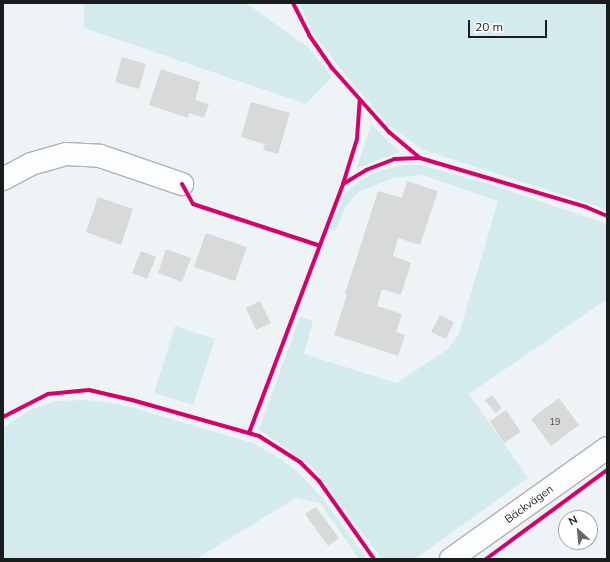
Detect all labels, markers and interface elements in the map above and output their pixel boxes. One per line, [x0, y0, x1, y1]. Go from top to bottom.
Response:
scale bar [470, 12, 549, 38]
text: 20 m [475, 19, 503, 34]
house number: 19 [550, 417, 560, 427]
street label: Bäckvägen [502, 482, 556, 526]
north arrow [558, 510, 598, 550]
text: N [566, 512, 580, 528]

